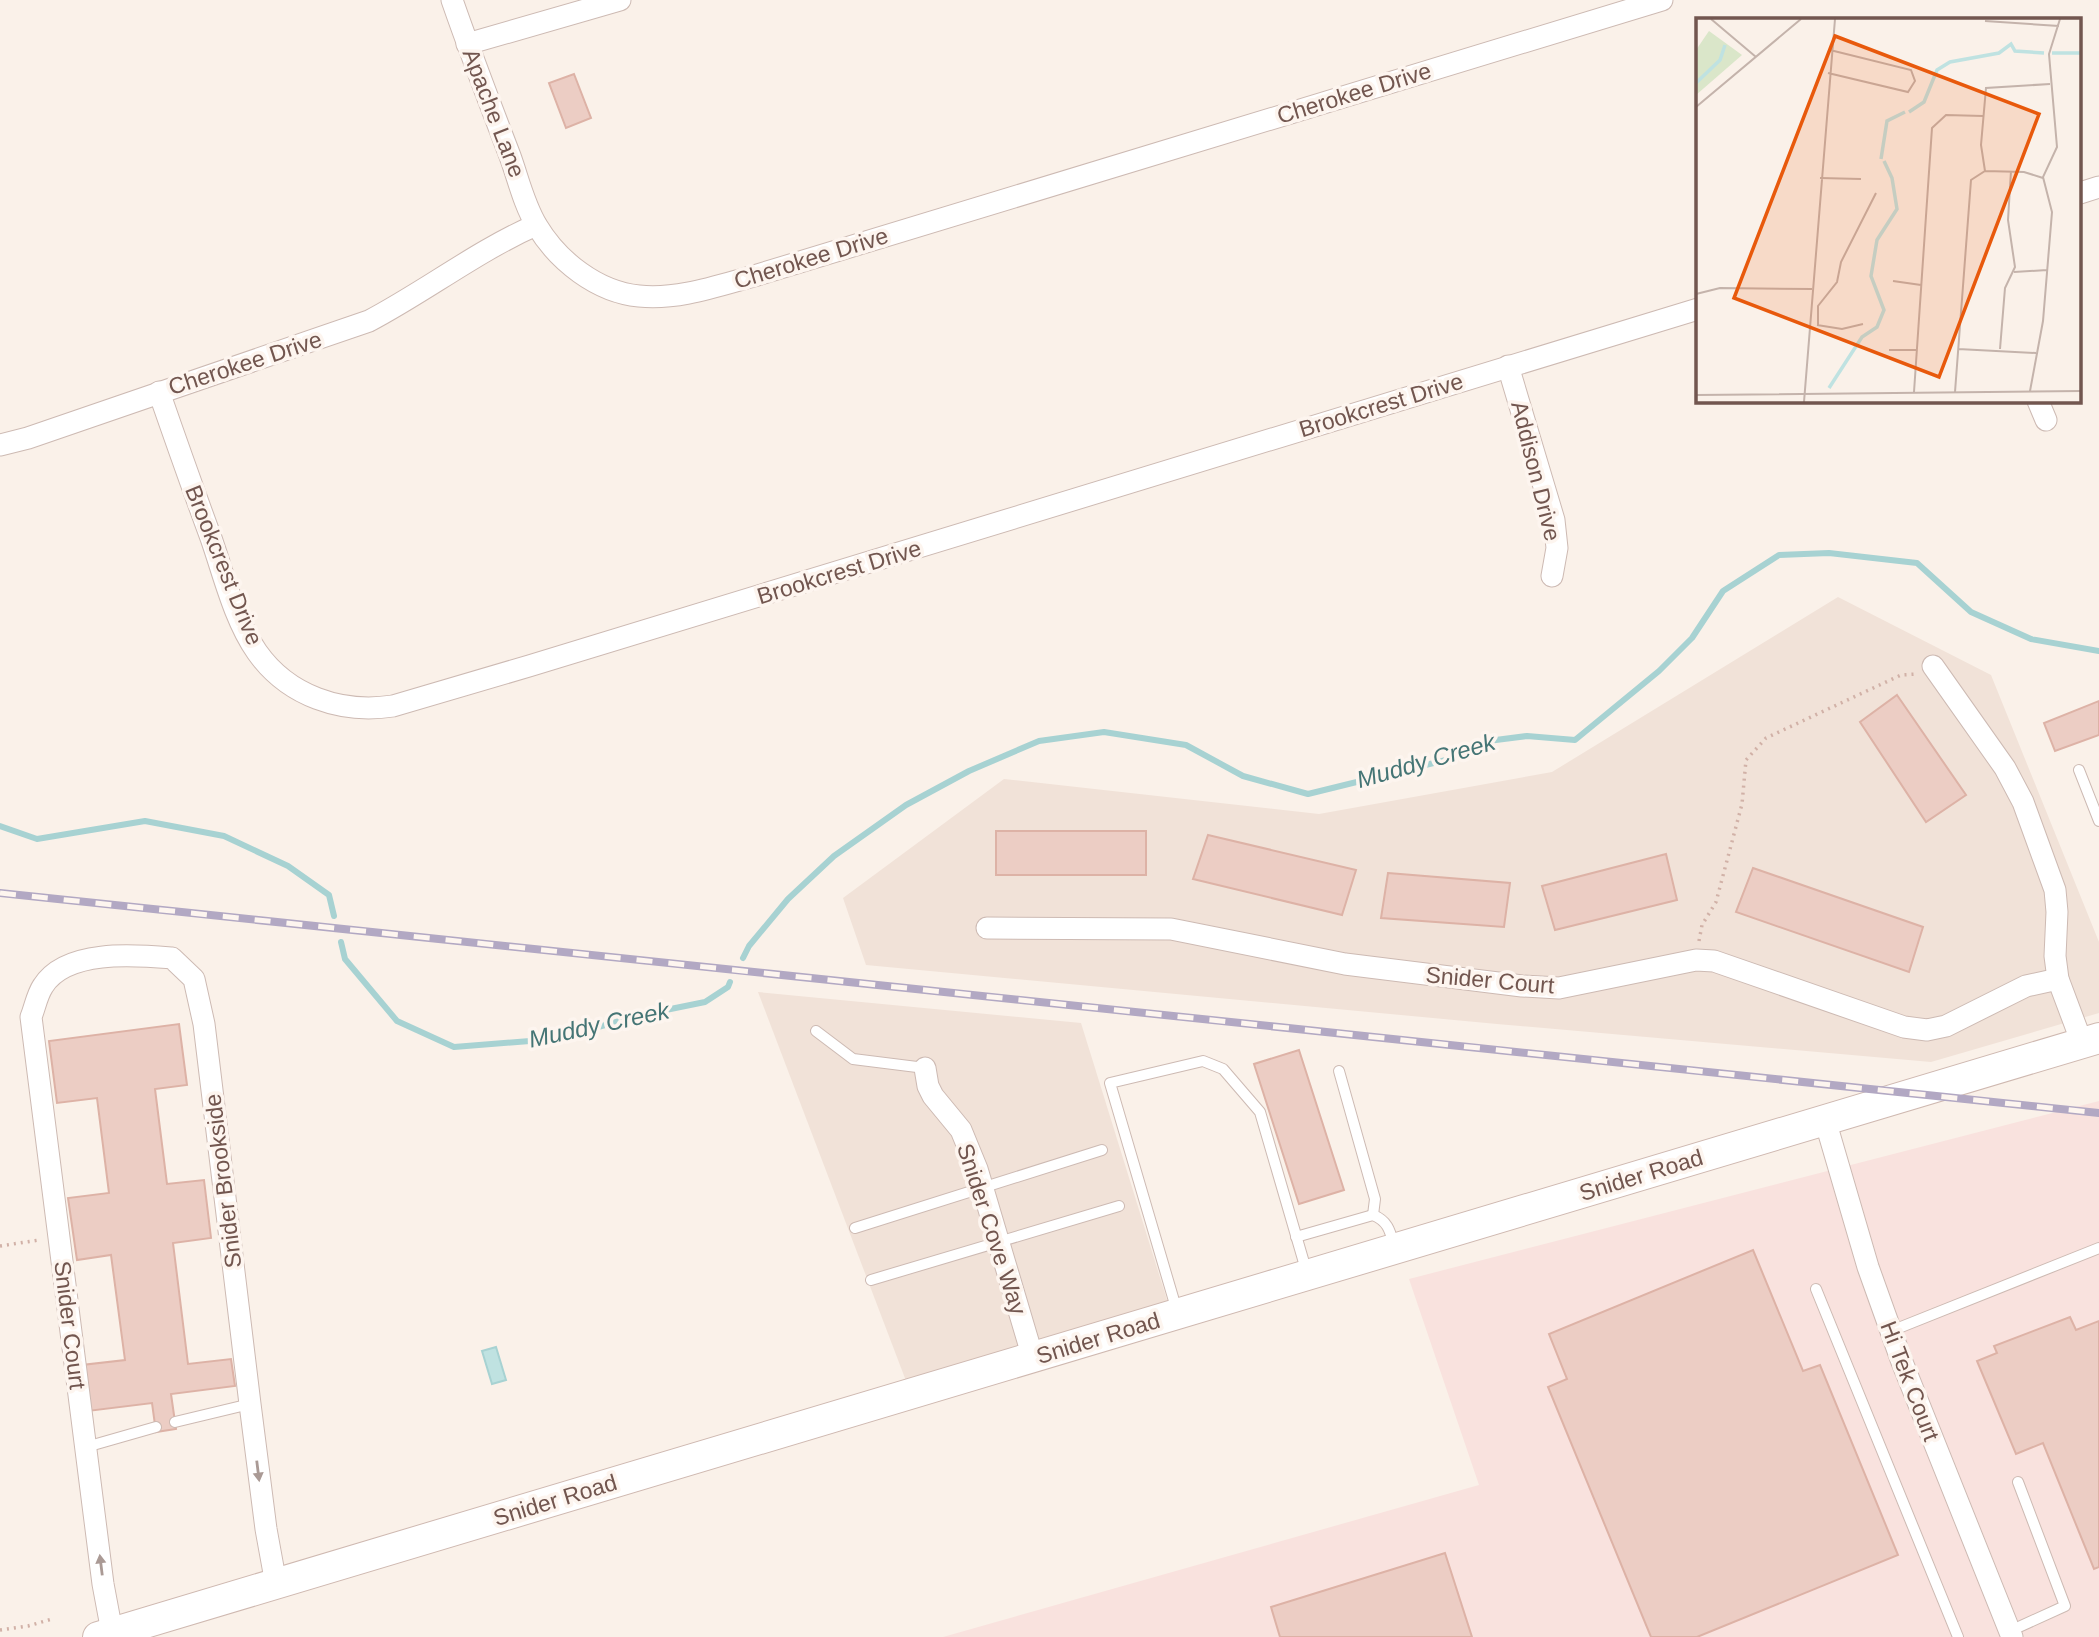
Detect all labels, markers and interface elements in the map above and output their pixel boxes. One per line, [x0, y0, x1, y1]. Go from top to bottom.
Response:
inset map [1696, 18, 2082, 402]
street label: Apache Lane [458, 45, 530, 181]
street label: Cherokee Drive [1274, 57, 1434, 129]
street label: Cherokee Drive [731, 222, 891, 294]
street label: Cherokee Drive [165, 326, 325, 400]
street label: Brookcrest Drive [1296, 368, 1466, 442]
street label: Addison Drive [1506, 398, 1566, 544]
street label: Brookcrest Drive [180, 481, 268, 649]
street label: Brookcrest Drive [754, 535, 924, 609]
water label: Muddy Creek [1354, 727, 1500, 793]
street label: Snider Court [1425, 961, 1556, 999]
water label: Muddy Creek [526, 996, 673, 1053]
street label: Snider Brookside [199, 1092, 247, 1270]
street label: Snider Cove Way [952, 1140, 1032, 1318]
street label: Snider Road [1576, 1144, 1706, 1206]
street label: Snider Court [49, 1259, 91, 1391]
street label: Snider Road [1033, 1307, 1163, 1369]
street label: Hi Tek Court [1875, 1317, 1945, 1445]
one-way arrow [253, 1461, 264, 1483]
street label: Snider Road [490, 1469, 620, 1531]
one-way arrow [95, 1554, 106, 1576]

